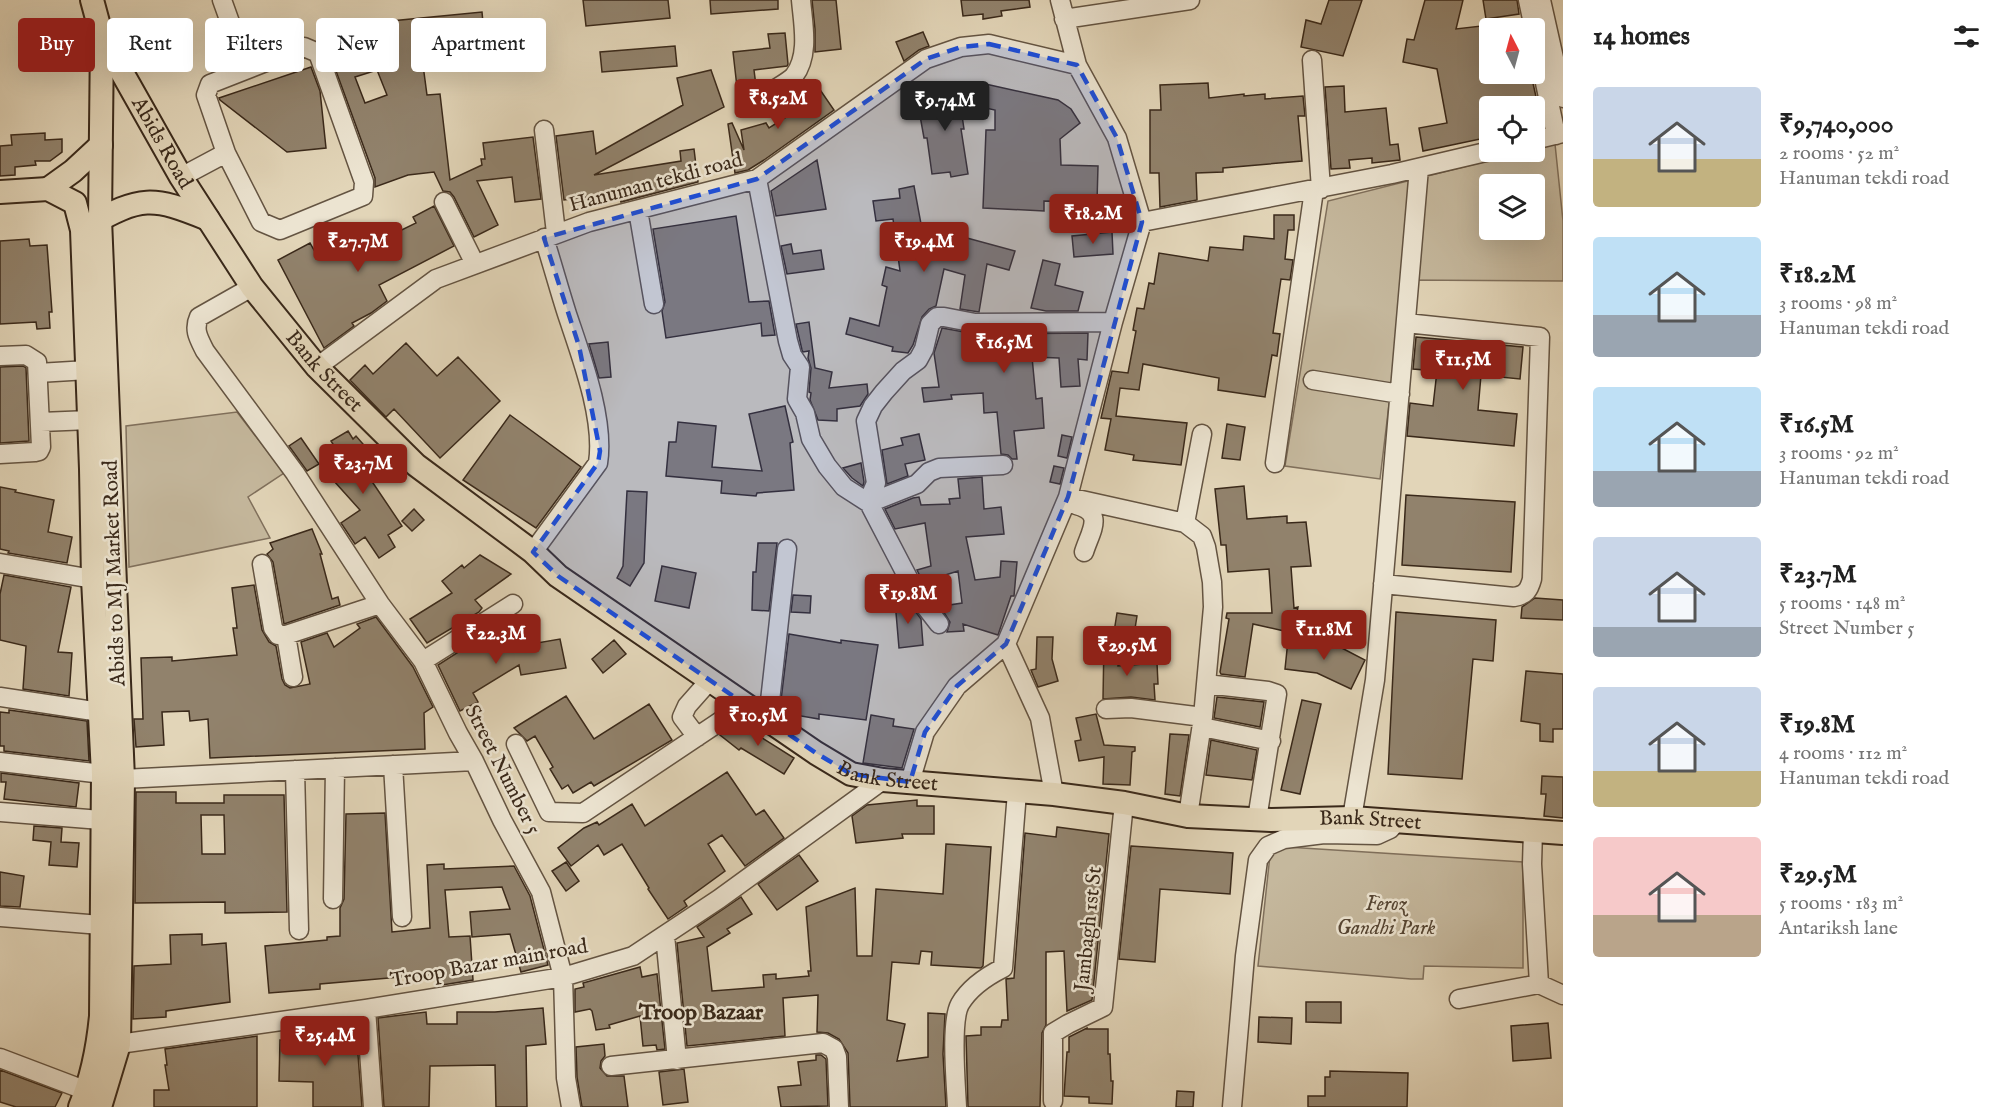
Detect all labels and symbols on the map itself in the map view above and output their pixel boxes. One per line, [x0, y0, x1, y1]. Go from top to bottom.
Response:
north arrow [1479, 18, 1545, 84]
pin: ₹8.52M [729, 79, 827, 130]
pin: ₹9.74M [896, 81, 994, 132]
street label: Abids Road [125, 91, 199, 195]
street label: Hanuman tekdi road [566, 147, 747, 219]
pin: ₹18.2M [1044, 194, 1142, 245]
pin: ₹27.7M [309, 222, 407, 273]
pin: ₹19.4M [875, 222, 973, 273]
pin: ₹16.5M [955, 323, 1053, 374]
street label: Bank Street [279, 325, 368, 418]
pin: ₹11.5M [1414, 340, 1512, 391]
pin: ₹23.7M [314, 444, 412, 495]
street label: Abids to MJ Market Road [98, 459, 132, 688]
pin: ₹19.8M [859, 574, 957, 625]
pin: ₹11.8M [1275, 610, 1373, 661]
pin: ₹22.3M [447, 614, 545, 665]
pin: ₹29.5M [1078, 626, 1176, 677]
pin: ₹10.5M [709, 696, 807, 747]
street label: Street Number 5 [458, 701, 546, 840]
street label: Bank Street [831, 755, 939, 798]
street label: Bank Street [1319, 804, 1422, 836]
street label: Jambagh 1st St [1069, 865, 1109, 995]
park label: Feroz Gandhi Park [1336, 891, 1436, 942]
street label: Troop Bazar main road [388, 933, 591, 995]
district label: Troop Bazaar [638, 999, 764, 1027]
pin: ₹25.4M [276, 1016, 374, 1067]

